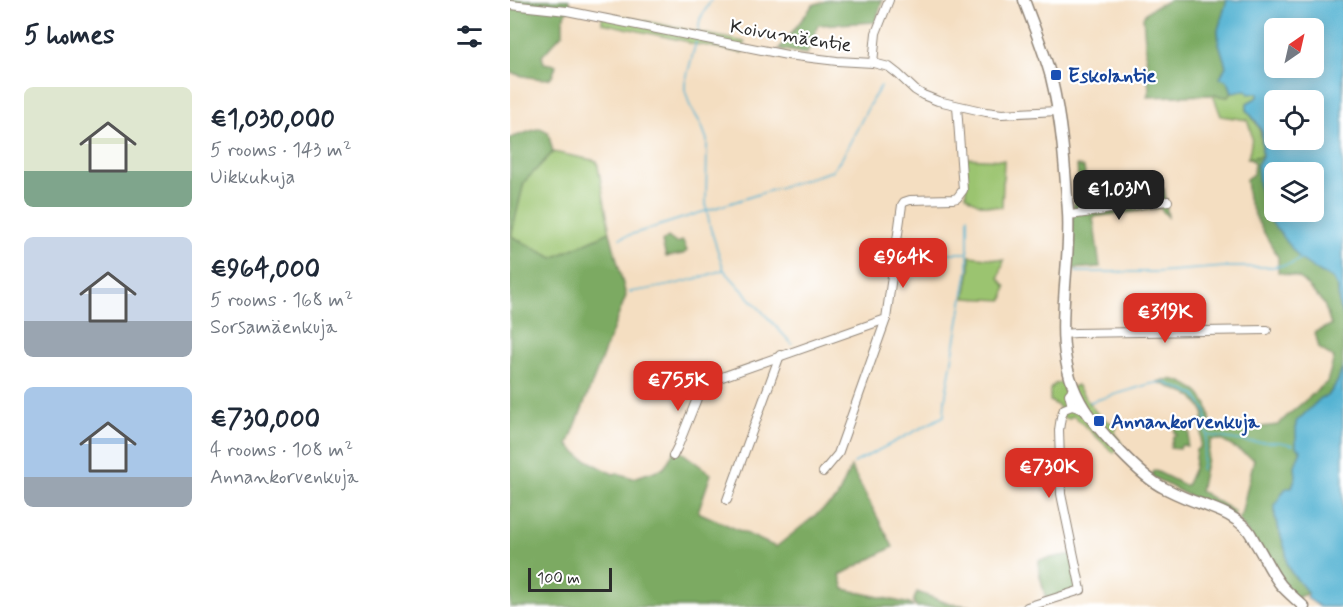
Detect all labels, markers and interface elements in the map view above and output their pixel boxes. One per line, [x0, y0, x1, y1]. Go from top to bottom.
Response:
street label: Koivumäentie [728, 14, 854, 59]
north arrow [1264, 18, 1324, 78]
map controls [1264, 18, 1324, 222]
text: 5 homes [24, 19, 115, 53]
icon: filters [453, 20, 486, 53]
place label: Eskolantie [1068, 63, 1156, 90]
marker: Eskolantie [1049, 68, 1063, 82]
button: locate [1264, 90, 1324, 150]
text: €1,030,000 [210, 103, 335, 137]
icon: home [72, 111, 144, 183]
text: 5 rooms · 143 m² [210, 137, 352, 164]
button: layers [1264, 162, 1324, 222]
text: Uikkukuja [210, 164, 295, 191]
pin: €1.03M [1070, 170, 1168, 221]
text: €1.03M [1087, 176, 1151, 203]
pin: €964K [861, 238, 945, 289]
text: €964K [873, 244, 933, 271]
text: €964,000 [210, 253, 320, 287]
icon: home [72, 261, 144, 333]
text: 5 rooms · 168 m² [210, 287, 353, 314]
pin: €319K [1123, 293, 1207, 344]
text: €319K [1137, 299, 1193, 326]
text: Sorsamäenkuja [210, 314, 337, 341]
pin: €755K [636, 361, 720, 412]
text: €755K [647, 367, 709, 394]
text: €730,000 [210, 403, 320, 437]
place label: Annankorvenkuja [1111, 409, 1261, 436]
icon: home [72, 411, 144, 483]
marker: Annankorvenkuja [1092, 414, 1106, 428]
text: 4 rooms · 108 m² [210, 437, 353, 464]
pin: €730K [1007, 448, 1091, 499]
text: €730K [1019, 454, 1079, 481]
text: Annankorvenkuja [210, 464, 359, 491]
scale bar [528, 565, 612, 592]
text: 100 m [537, 568, 580, 589]

